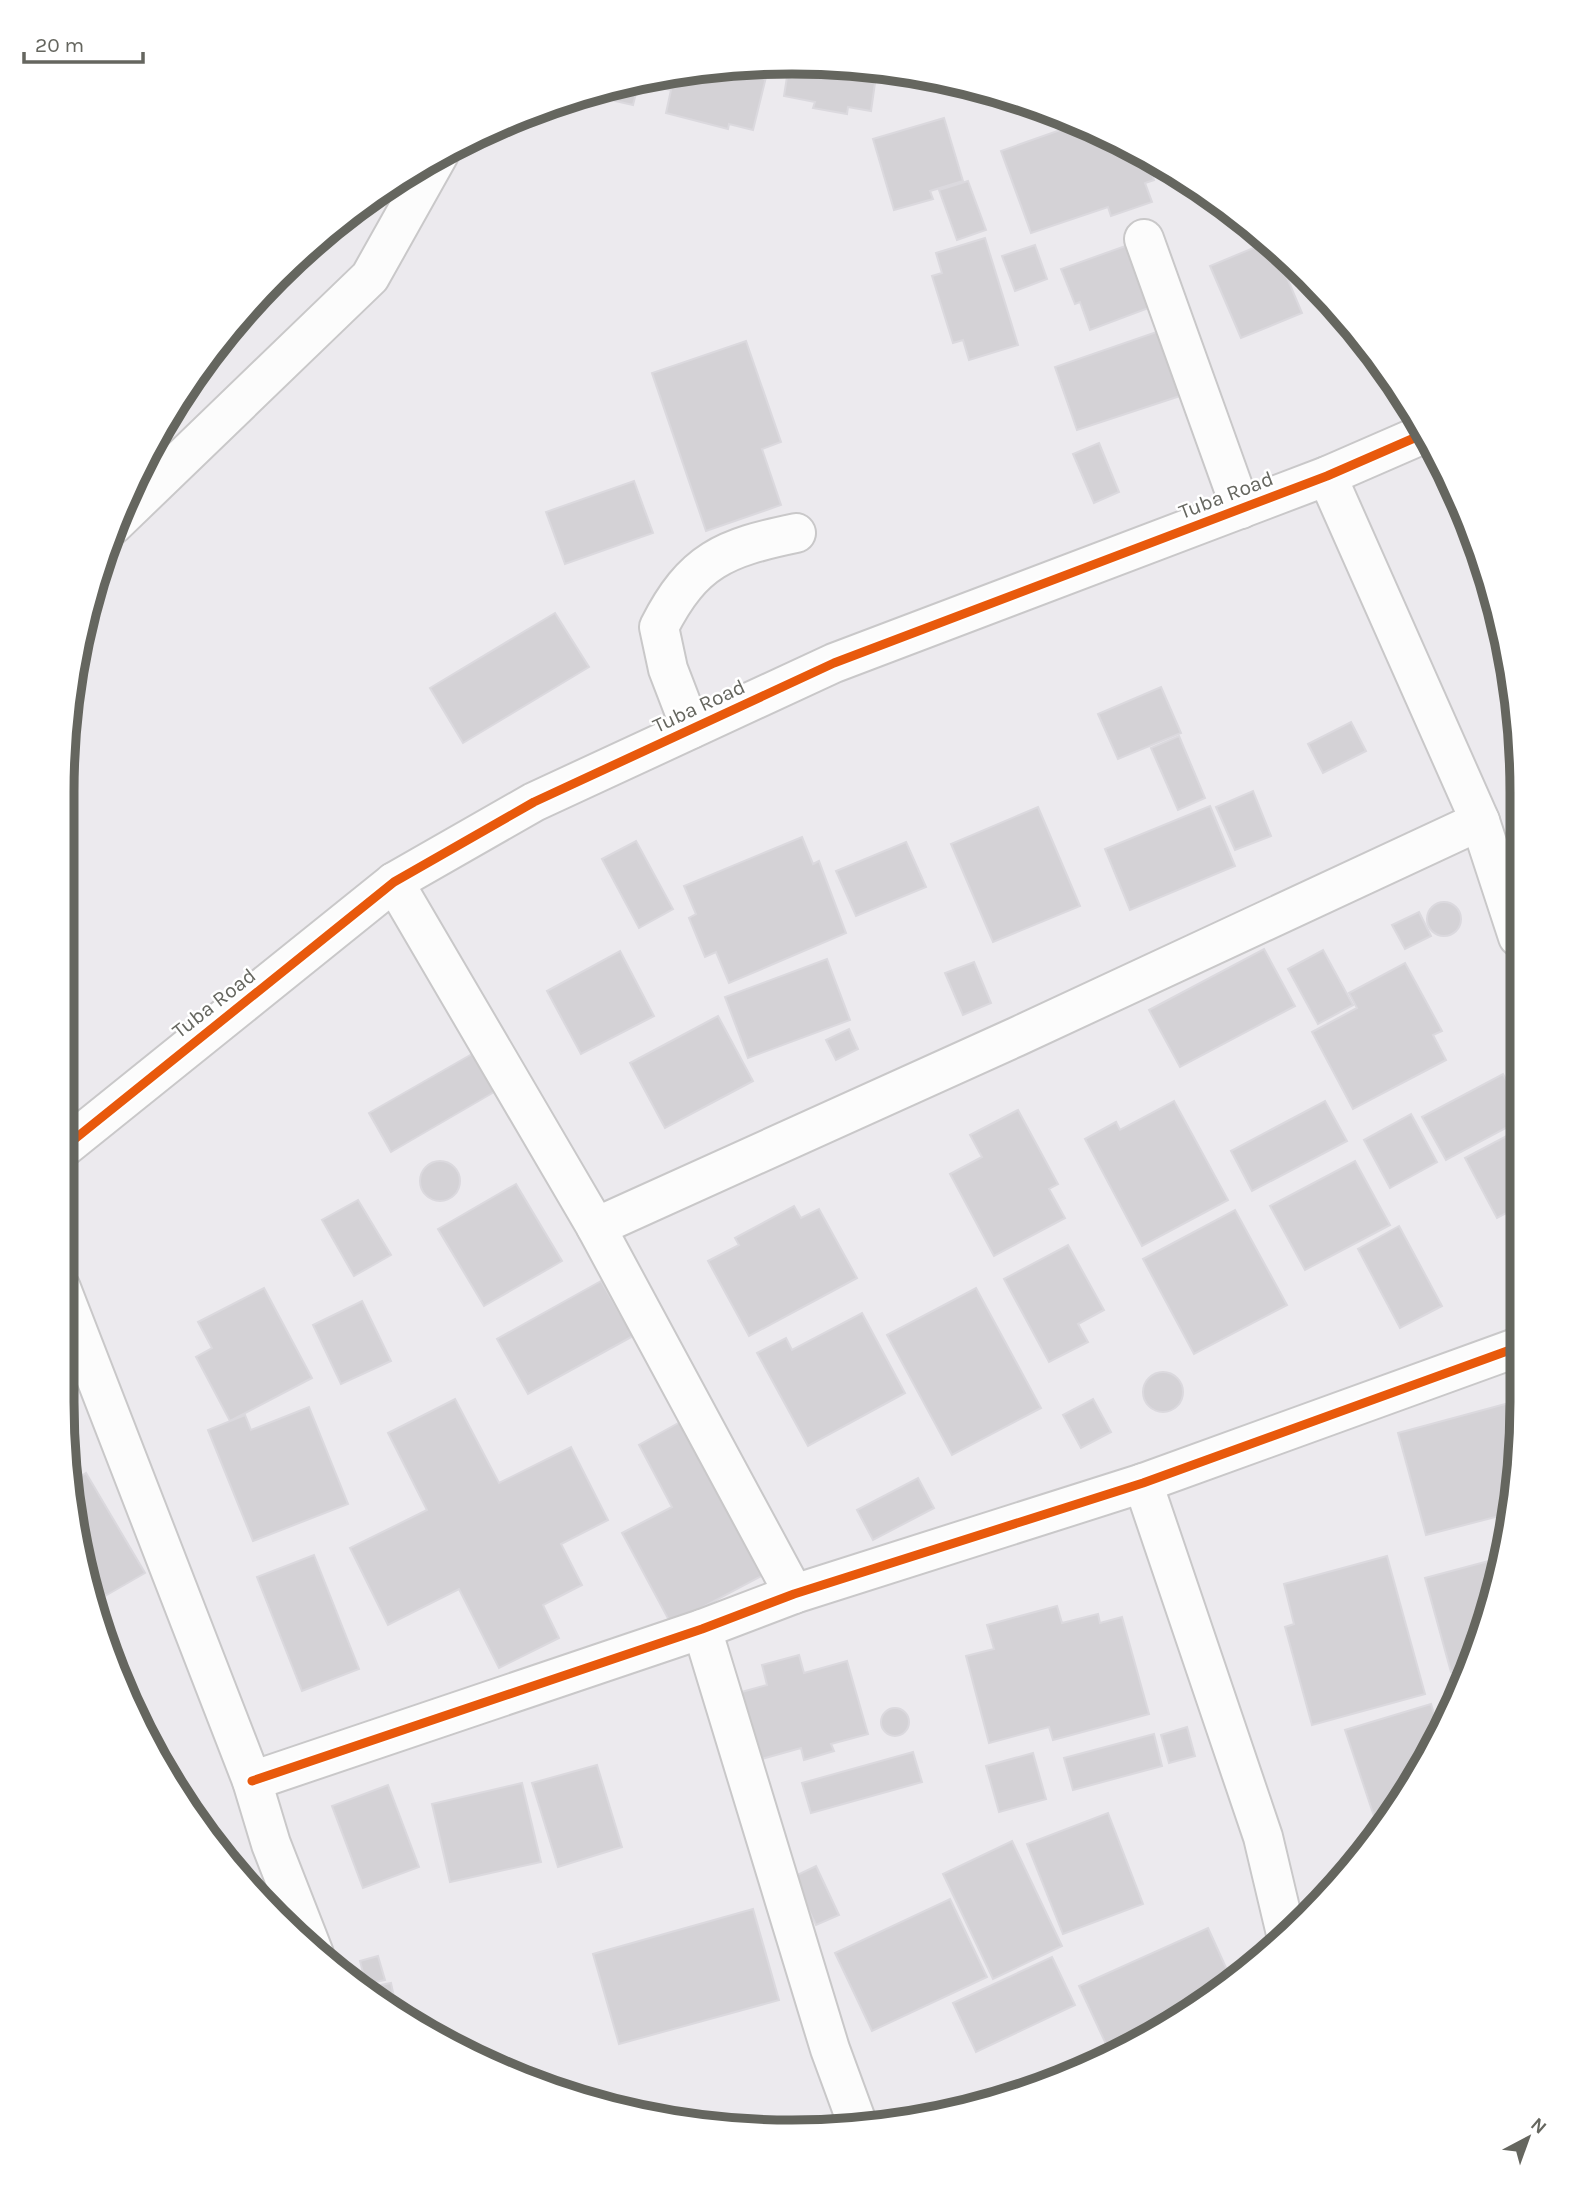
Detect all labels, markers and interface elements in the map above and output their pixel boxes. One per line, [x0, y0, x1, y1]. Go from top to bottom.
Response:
scale bar [24, 21, 144, 65]
text: 20 m [35, 33, 84, 57]
street label: Tuba Road [1175, 466, 1277, 524]
street label: Tuba Road [649, 674, 749, 738]
street label: Tuba Road [168, 963, 260, 1043]
north arrow [1493, 2103, 1563, 2173]
text: N [1526, 2113, 1551, 2139]

